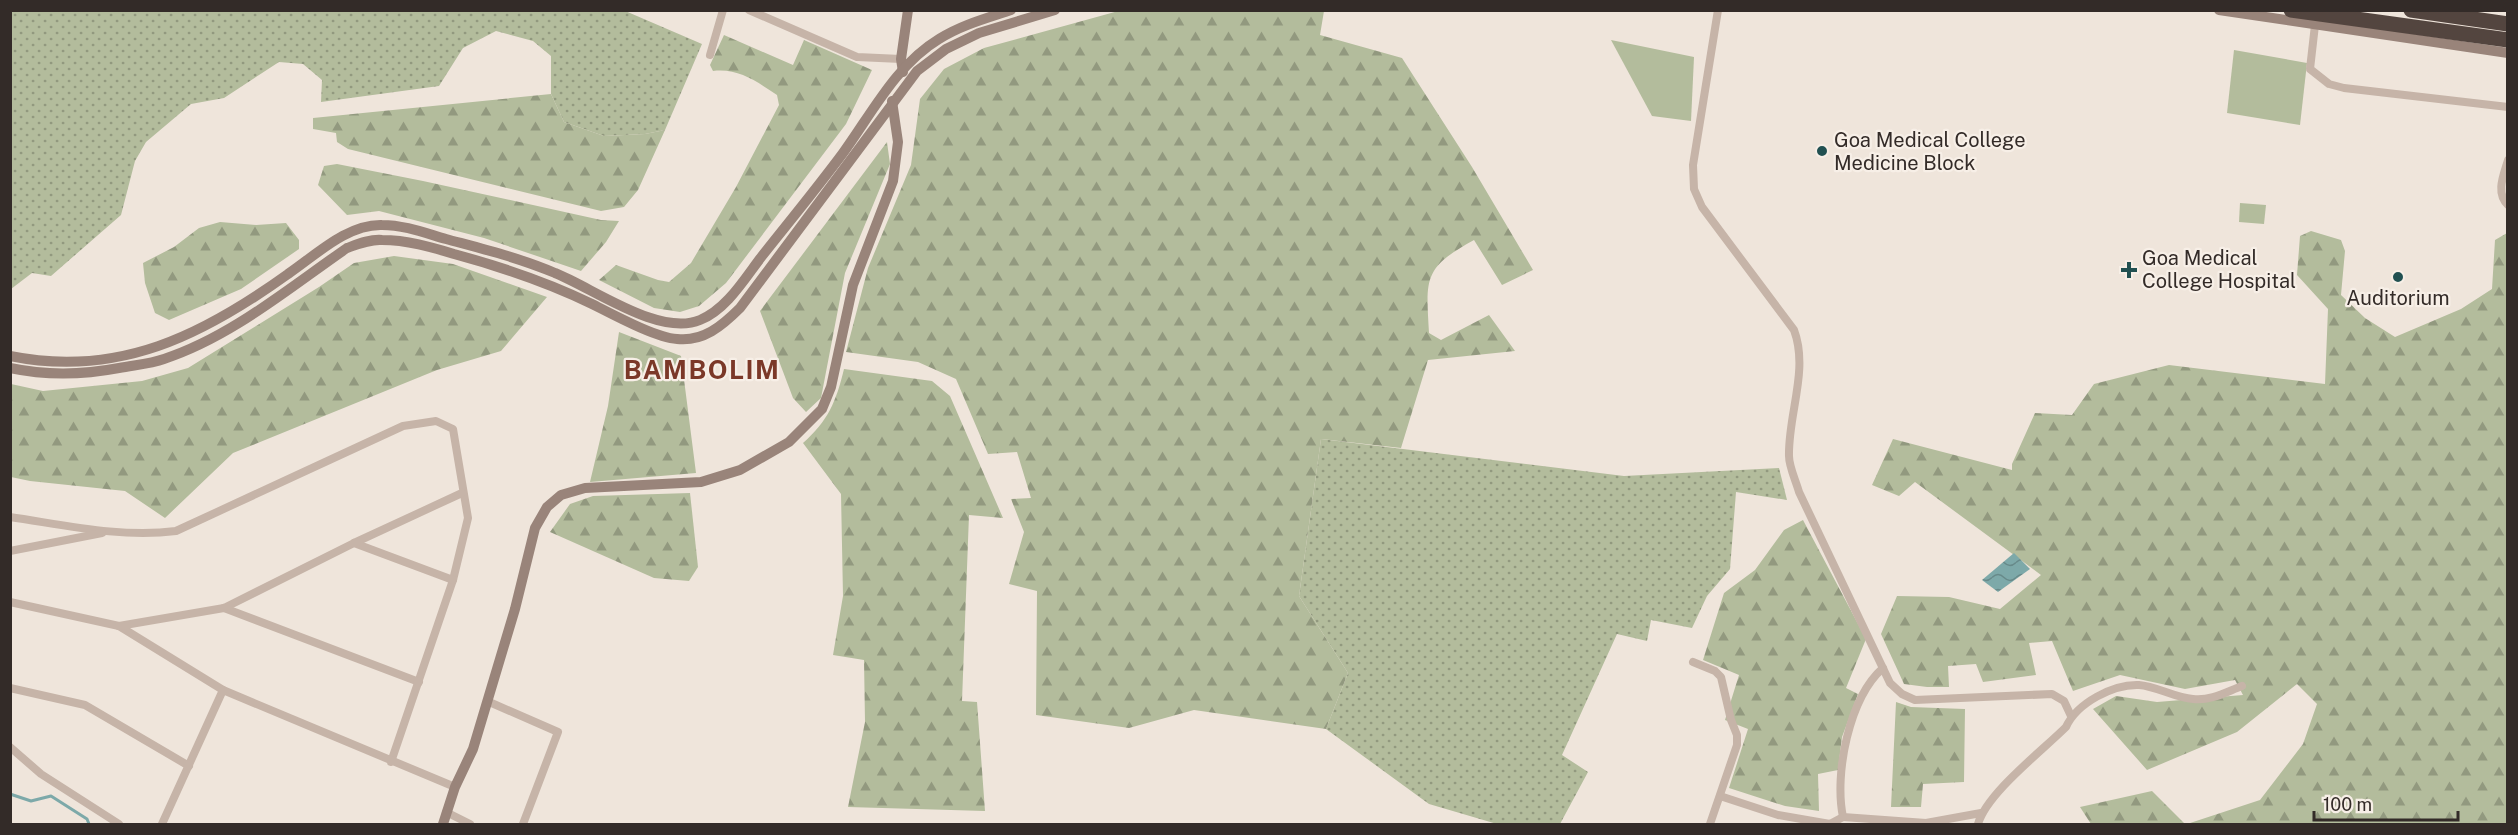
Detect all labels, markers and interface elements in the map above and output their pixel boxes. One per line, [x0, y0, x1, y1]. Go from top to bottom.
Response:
place label: Goa Medical College Medicine Block [1834, 128, 2025, 175]
marker: Goa Medical College Medicine Block [1815, 144, 1829, 158]
place label: Goa Medical College Hospital [2142, 246, 2296, 293]
marker: Goa Medical College Hospital [2120, 261, 2138, 279]
marker: Auditorium [2391, 270, 2405, 284]
place label: Auditorium [2346, 286, 2450, 310]
district label: BAMBOLIM [624, 354, 780, 385]
scale bar [2314, 784, 2458, 822]
text: 100 m [2323, 794, 2372, 815]

